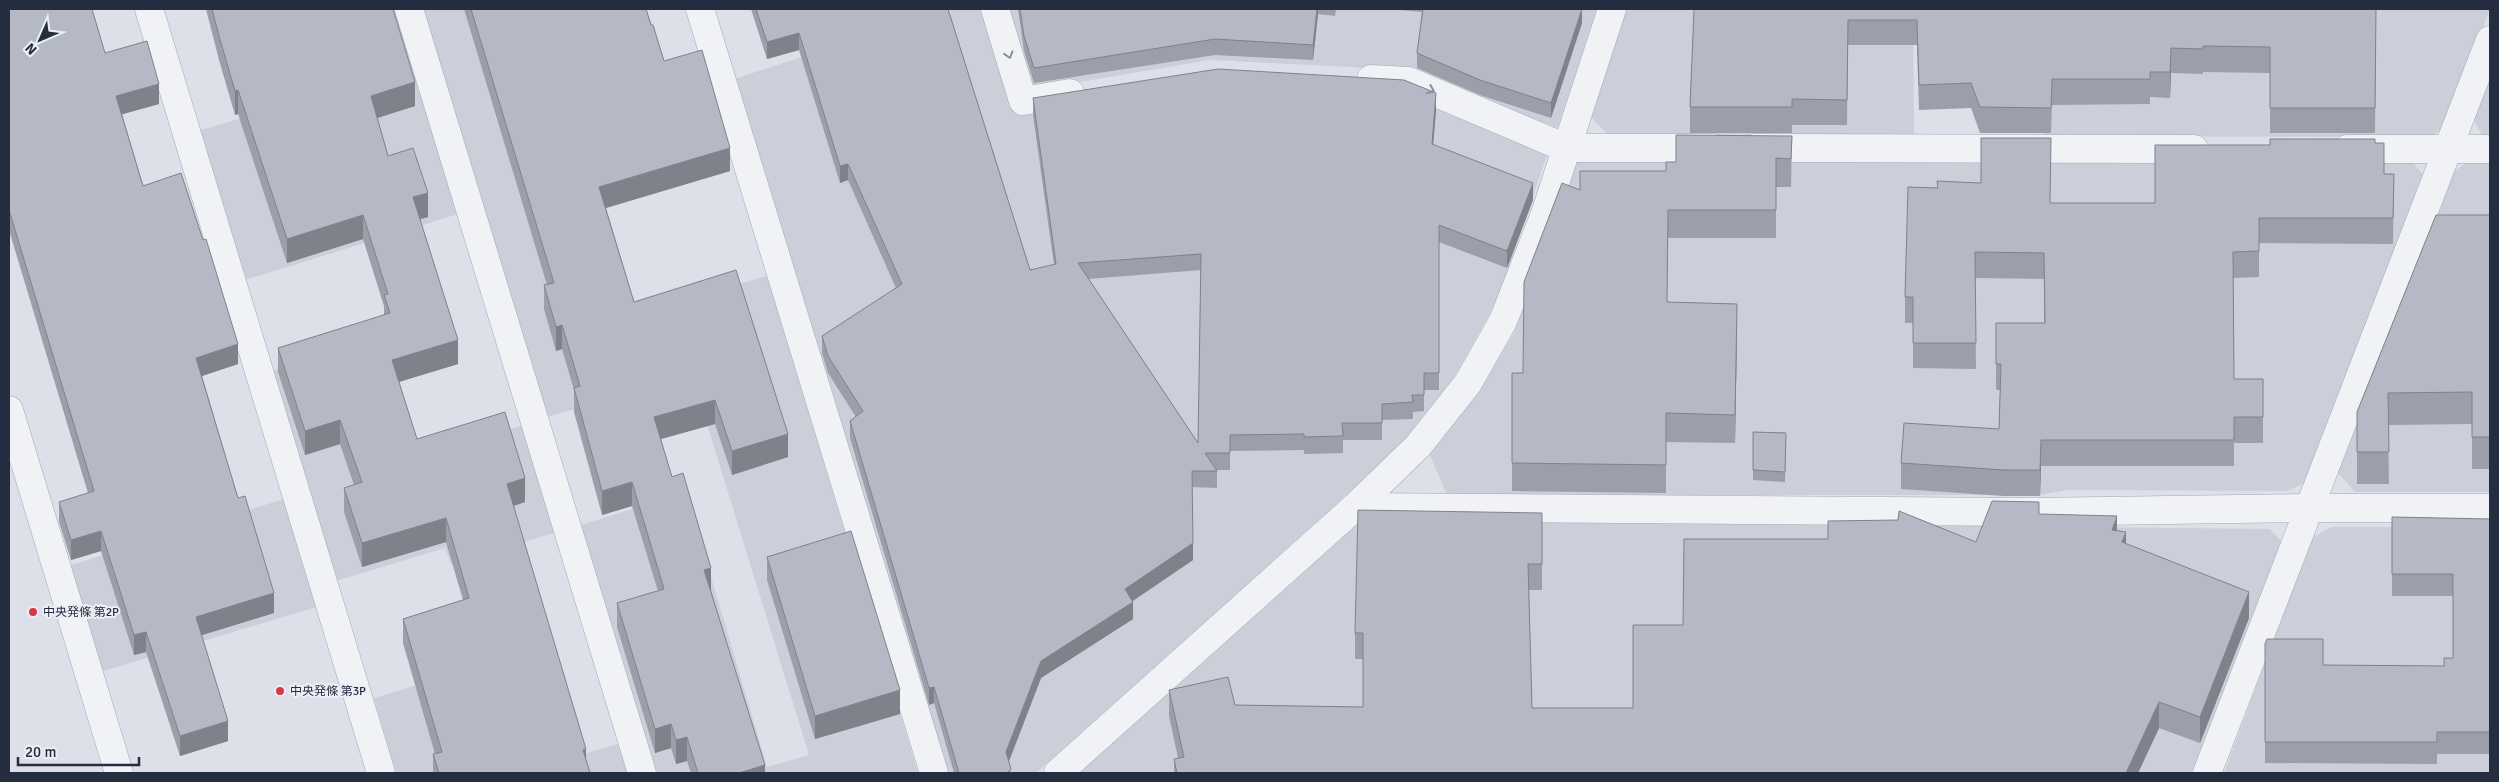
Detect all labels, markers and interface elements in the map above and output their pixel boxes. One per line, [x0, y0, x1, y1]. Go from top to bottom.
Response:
north arrow [15, 15, 65, 65]
text: N [22, 39, 41, 58]
one-way arrow [1004, 51, 1014, 59]
one-way arrow [1426, 84, 1435, 95]
place label: 中央発條 第2P [43, 605, 119, 620]
marker: 中央発條 第2P [27, 606, 39, 618]
place label: 中央発條 第3P [290, 684, 366, 699]
marker: 中央発條 第3P [274, 685, 286, 697]
scale bar [18, 734, 139, 766]
text: 20 m [25, 743, 56, 761]

